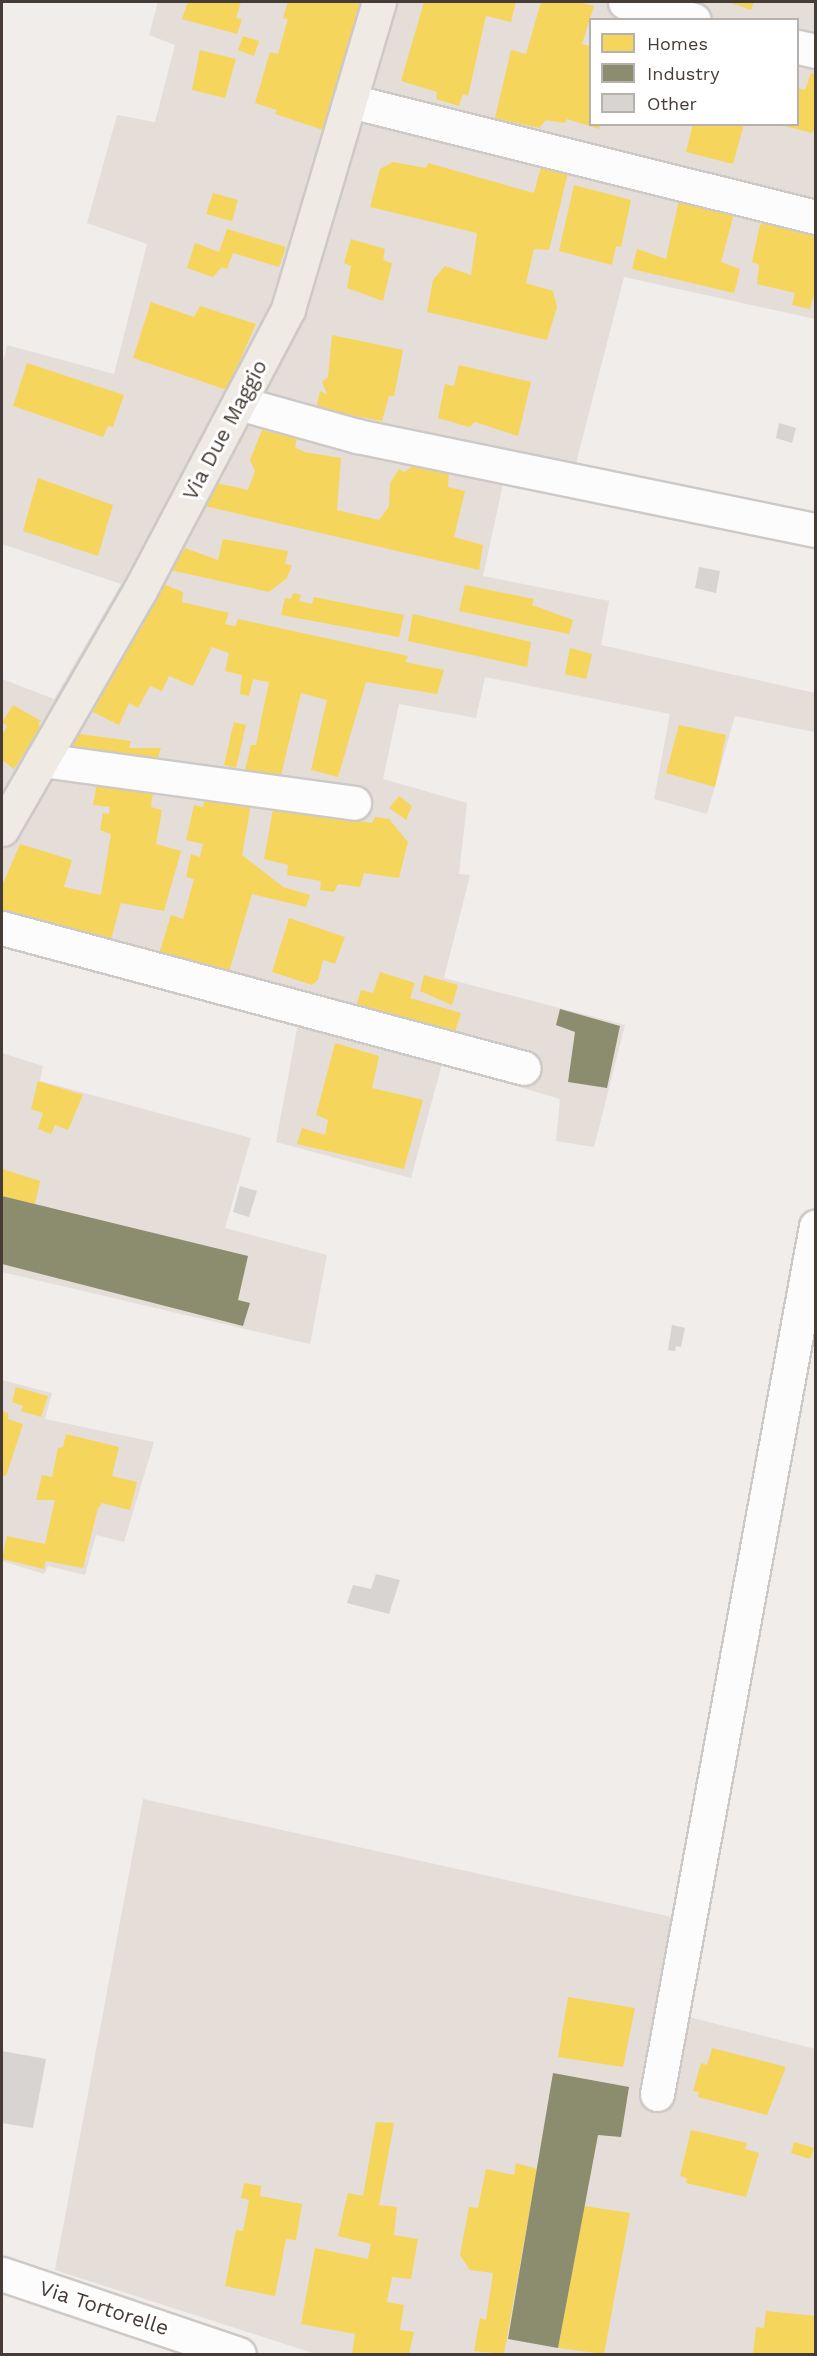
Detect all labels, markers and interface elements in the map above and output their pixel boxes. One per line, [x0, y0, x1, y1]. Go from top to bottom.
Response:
legend [589, 18, 799, 126]
text: Homes [647, 33, 708, 54]
text: Industry [647, 63, 719, 84]
text: Other [647, 93, 697, 114]
street label: Via Due Maggio [177, 355, 273, 505]
street label: Via Tortorelle [35, 2275, 173, 2341]

